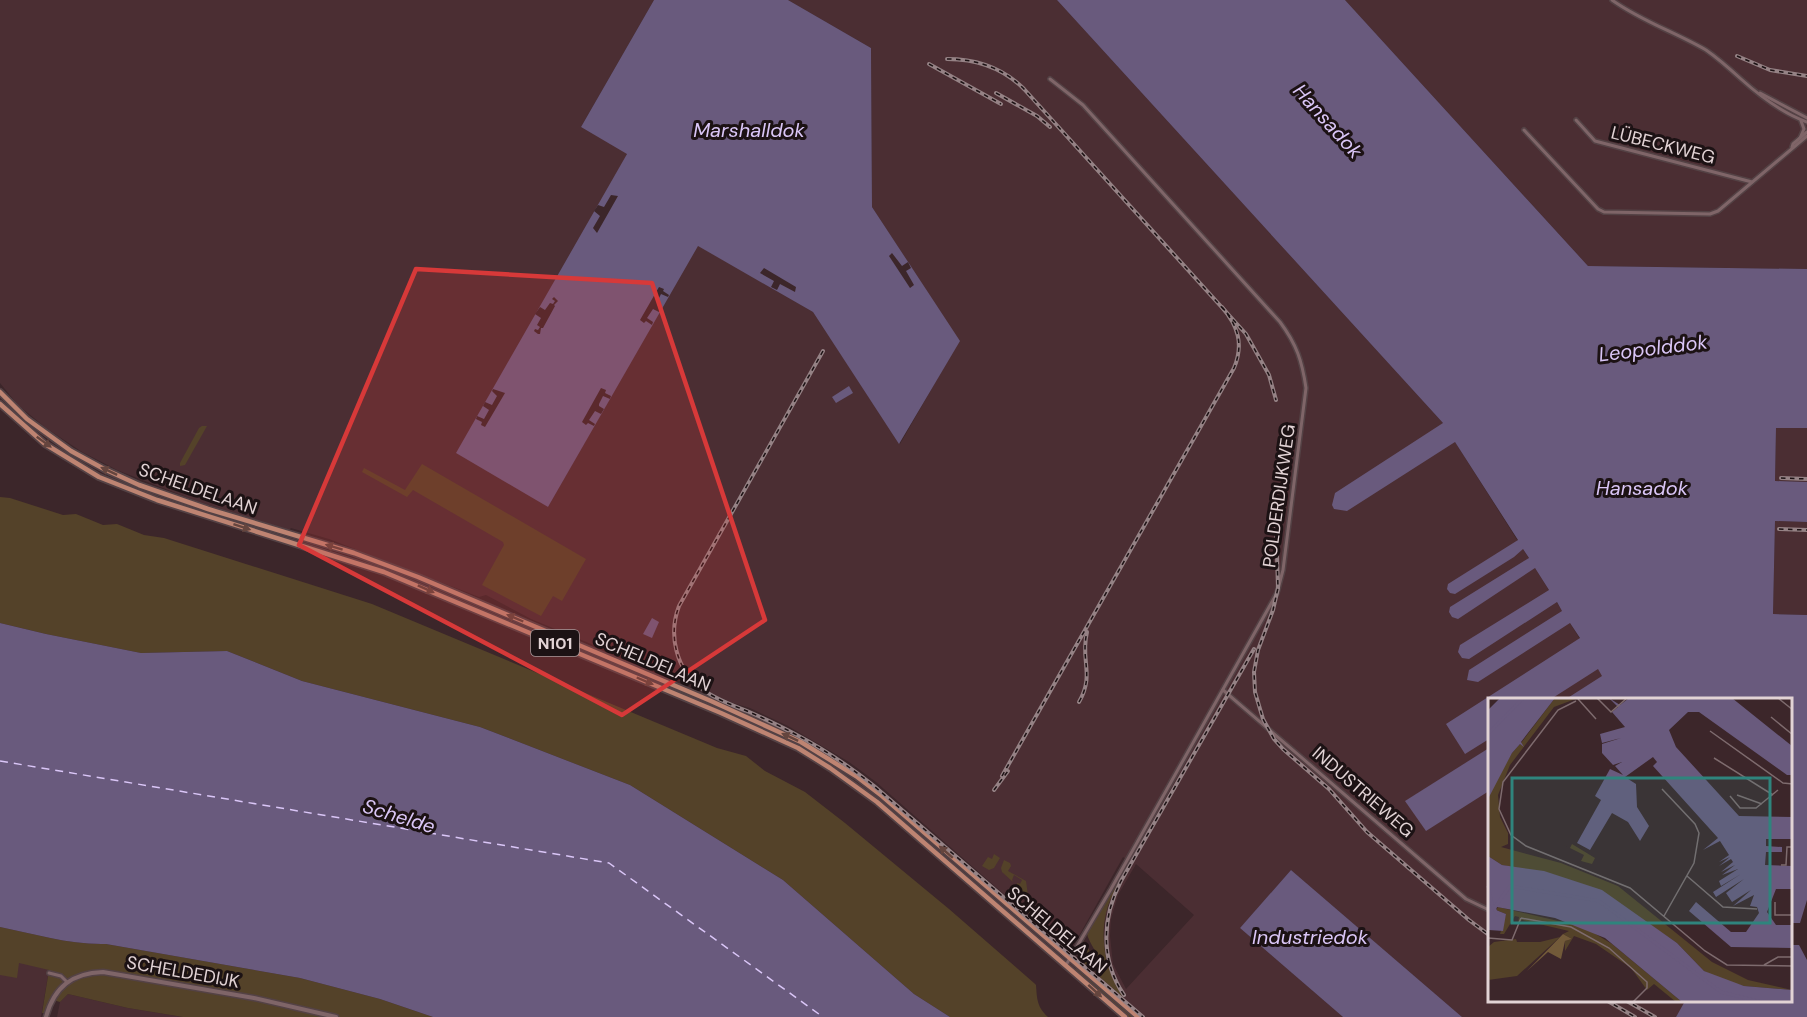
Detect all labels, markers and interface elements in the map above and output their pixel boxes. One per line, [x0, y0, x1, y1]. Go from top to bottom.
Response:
water label: Hansadok [1288, 78, 1369, 164]
water label: Marshalldok [693, 117, 806, 143]
street label: LÜBECKWEG [1608, 120, 1718, 170]
water label: Leopolddok [1597, 328, 1710, 368]
street label: POLDERDIJKWEG [1257, 423, 1301, 569]
one-way arrow [37, 436, 52, 448]
street label: SCHELDELAAN [136, 458, 260, 520]
one-way arrow [100, 466, 118, 476]
water label: Hansadok [1596, 475, 1689, 501]
one-way arrow [233, 523, 251, 532]
one-way arrow [324, 542, 342, 551]
one-way arrow [418, 585, 435, 594]
one-way arrow [506, 613, 524, 622]
street label: SCHELDELAAN [591, 627, 715, 697]
road number: N101 [531, 630, 579, 656]
one-way arrow [636, 676, 654, 686]
inset map [1488, 698, 1792, 1002]
one-way arrow [781, 732, 798, 741]
street label: INDUSTRIEWEG [1307, 741, 1419, 843]
water label: Schelde [360, 793, 438, 839]
one-way arrow [938, 846, 954, 859]
street label: SCHELDELAAN [1002, 881, 1112, 979]
water label: Industriedok [1252, 924, 1369, 950]
street label: SCHELDEDIJK [125, 950, 242, 994]
one-way arrow [1087, 984, 1102, 997]

